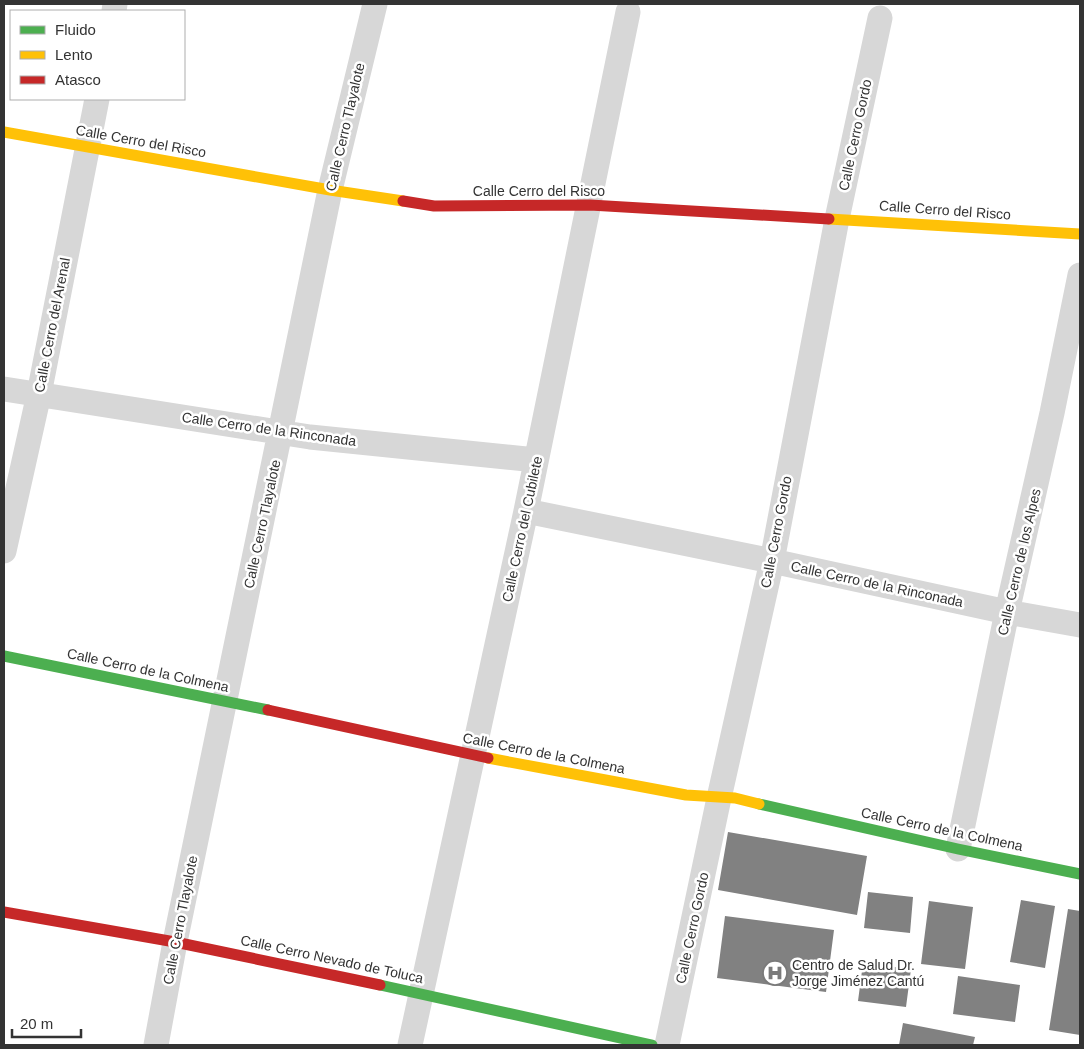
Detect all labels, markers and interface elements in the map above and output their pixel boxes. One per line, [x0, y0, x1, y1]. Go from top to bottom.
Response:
legend [10, 10, 185, 100]
text: Fluido [55, 21, 96, 38]
text: Lento [55, 46, 93, 63]
street label: Calle Cerro Tlayalote [322, 61, 368, 193]
text: Atasco [55, 71, 101, 88]
street label: Calle Cerro Gordo [835, 78, 875, 192]
street label: Calle Cerro del Risco [74, 122, 208, 160]
street label: Calle Cerro del Risco [473, 183, 605, 199]
street label: Calle Cerro del Risco [878, 197, 1012, 223]
street label: Calle Cerro del Arenal [31, 256, 73, 394]
street label: Calle Cerro de la Rinconada [181, 409, 357, 449]
street label: Calle Cerro del Cubilete [499, 454, 545, 603]
street label: Calle Cerro Tlayalote [241, 458, 284, 590]
street label: Calle Cerro Gordo [757, 475, 795, 589]
street label: Calle Cerro de los Alpes [994, 487, 1044, 637]
street label: Calle Cerro de la Rinconada [789, 558, 965, 610]
street label: Calle Cerro de la Colmena [66, 645, 231, 695]
street label: Calle Cerro de la Colmena [462, 729, 627, 777]
street label: Calle Cerro de la Colmena [860, 804, 1025, 854]
street label: Calle Cerro Tlayalote [160, 854, 200, 986]
street label: Calle Cerro Gordo [672, 871, 712, 985]
street label: Calle Cerro Nevado de Toluca [239, 932, 425, 986]
place label: Centro de Salud Dr. Jorge Jiménez Cantú [792, 957, 924, 989]
hospital icon: Centro de Salud Dr. Jorge Jiménez Cantú [762, 960, 788, 986]
scale bar [12, 1006, 81, 1038]
text: 20 m [20, 1015, 53, 1032]

